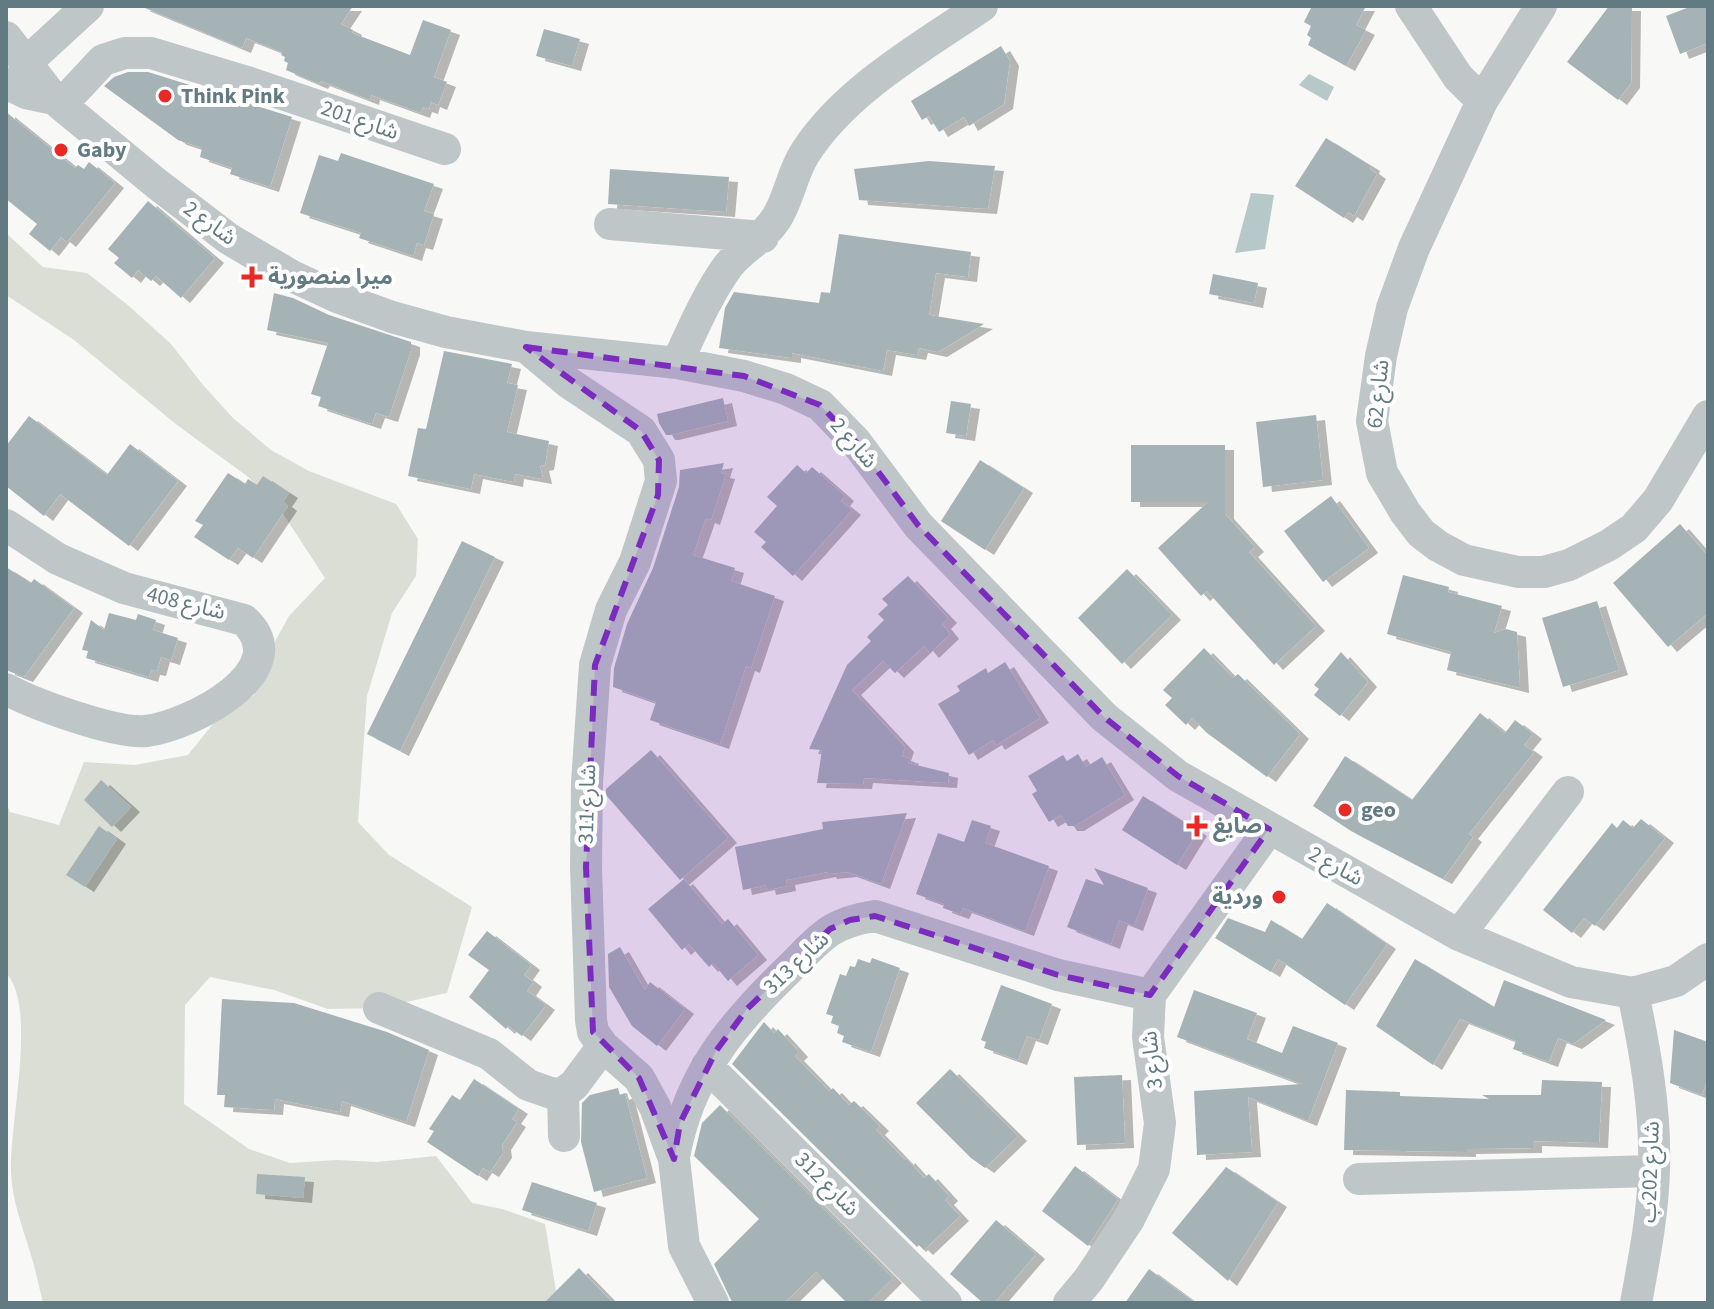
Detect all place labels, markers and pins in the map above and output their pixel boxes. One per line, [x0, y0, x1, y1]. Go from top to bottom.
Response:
place label: Think Pink [181, 80, 285, 112]
marker: Think Pink [156, 87, 174, 105]
place label: Gaby [77, 134, 127, 166]
marker: Gaby [52, 141, 70, 159]
place label: ميرا منصورية [268, 261, 393, 293]
marker: ميرا منصورية [243, 268, 261, 286]
place label: geo [1361, 794, 1396, 826]
marker: geo [1336, 801, 1354, 819]
place label: صايغ [1213, 810, 1262, 842]
marker: صايغ [1188, 817, 1206, 835]
place label: وردية [1212, 881, 1263, 913]
marker: وردية [1270, 888, 1288, 906]

